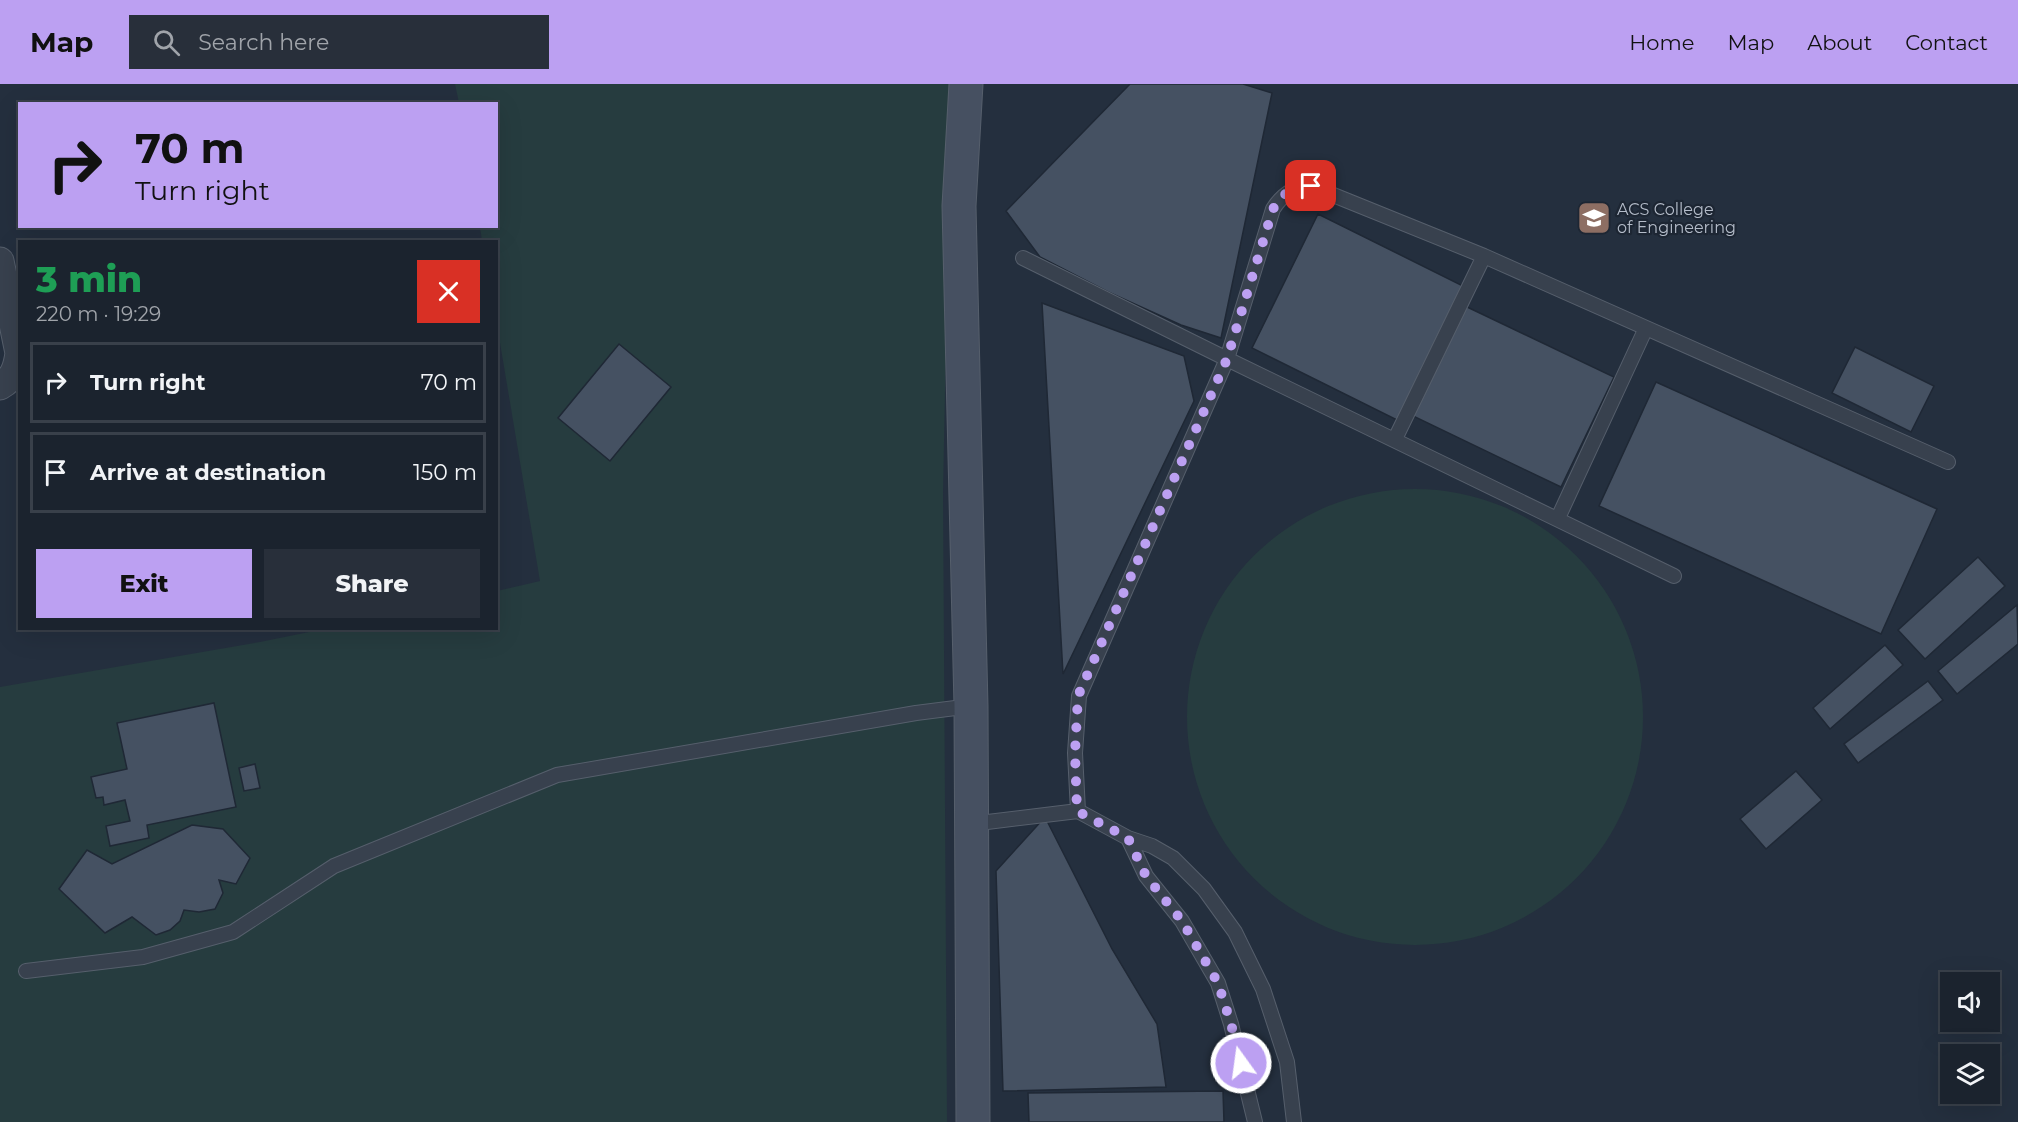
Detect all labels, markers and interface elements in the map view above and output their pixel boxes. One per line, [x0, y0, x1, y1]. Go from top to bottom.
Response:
search box [129, 15, 549, 69]
text: Map [30, 25, 93, 59]
icon: search [150, 26, 183, 59]
text: Search here [198, 29, 329, 56]
text: Home [1629, 30, 1694, 55]
text: Map [1727, 30, 1774, 55]
text: About [1807, 30, 1872, 55]
text: Contact [1905, 30, 1988, 55]
text: 70 m [135, 122, 245, 174]
icon: right [36, 126, 114, 204]
pin [1285, 160, 1336, 211]
icon: arrive [1294, 169, 1327, 202]
text: Turn right [135, 174, 270, 207]
school or university icon: ACS College of Engineering [1576, 200, 1612, 236]
place label: ACS College of Engineering [1617, 200, 1736, 237]
text: 3 min [36, 257, 142, 301]
button: close [417, 260, 480, 323]
text: 220 m · 19:29 [36, 302, 161, 326]
icon: right [39, 366, 72, 399]
text: Turn right [90, 369, 205, 396]
text: 70 m [421, 369, 477, 396]
icon: arrive [39, 456, 72, 489]
text: Arrive at destination [90, 459, 326, 486]
text: 150 m [413, 459, 477, 486]
button: Exit [36, 549, 252, 618]
button: Share [264, 549, 480, 618]
map controls [1940, 972, 2000, 1104]
button: sound [1940, 972, 2000, 1032]
position arrow [1209, 1031, 1273, 1095]
button: layers [1940, 1044, 2000, 1104]

